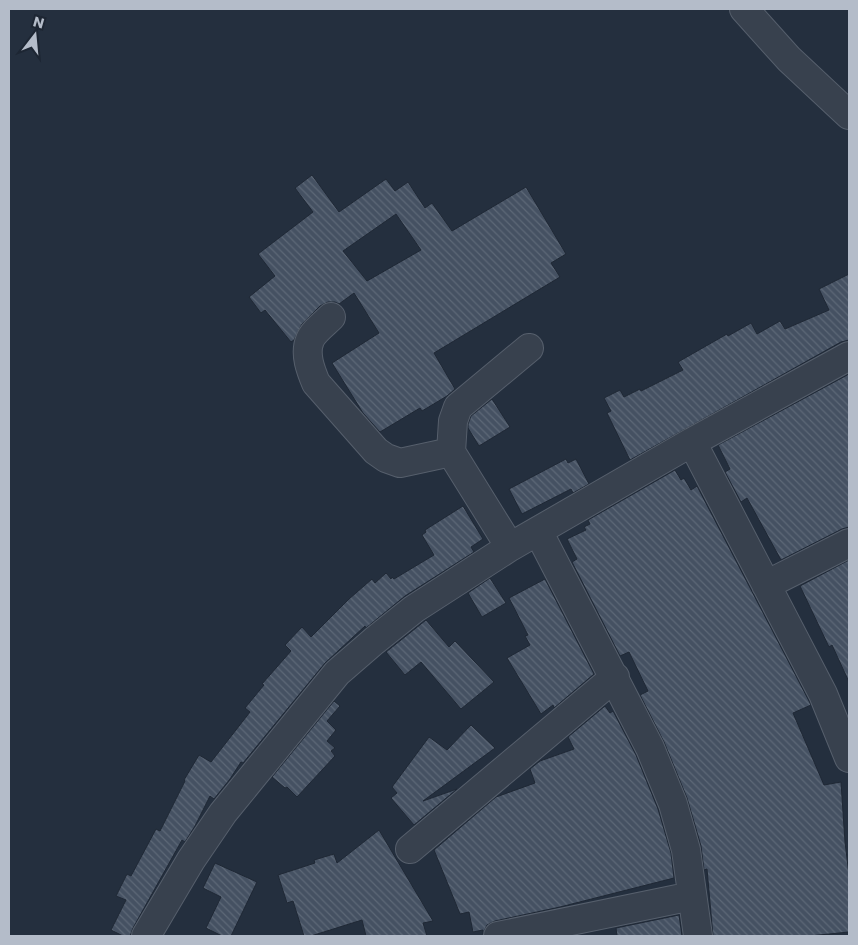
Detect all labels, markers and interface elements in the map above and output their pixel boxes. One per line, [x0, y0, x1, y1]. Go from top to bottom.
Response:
north arrow [10, 10, 60, 60]
text: N [31, 11, 46, 34]

